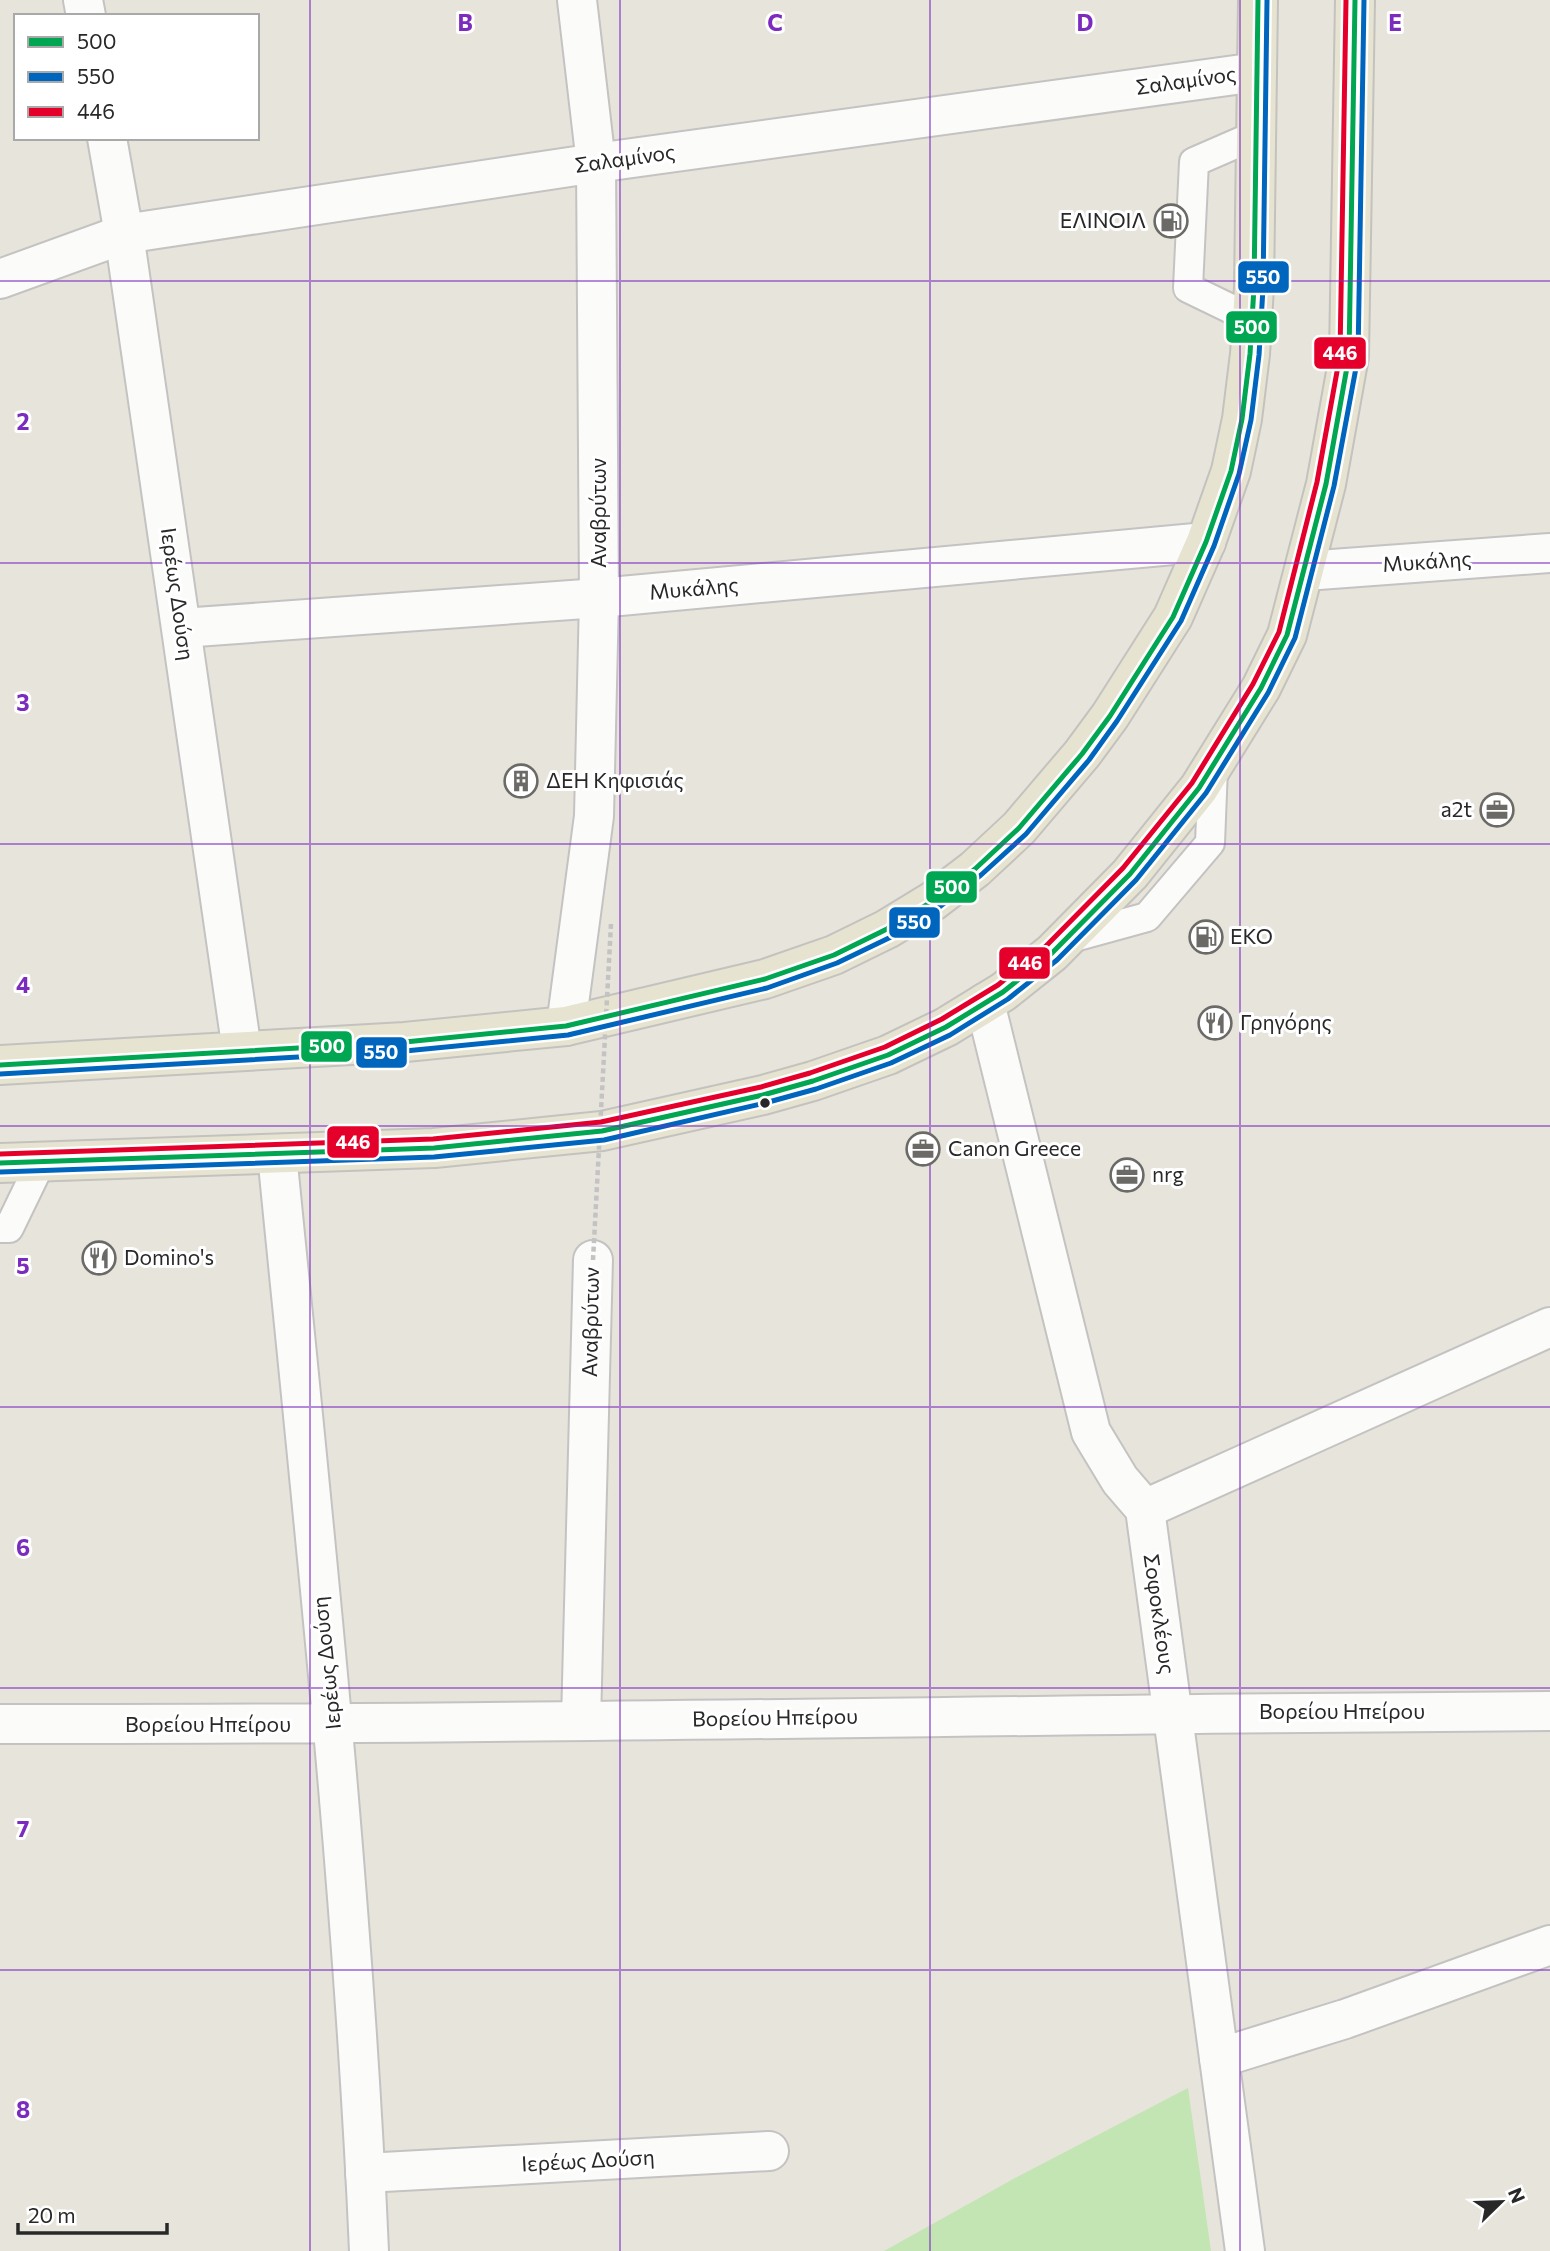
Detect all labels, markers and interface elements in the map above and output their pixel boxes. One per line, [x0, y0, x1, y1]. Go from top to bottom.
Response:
text: B [457, 8, 473, 36]
text: C [767, 8, 783, 36]
text: D [1077, 8, 1094, 36]
text: E [1388, 8, 1402, 36]
legend [14, 14, 259, 140]
text: 500 [77, 28, 116, 53]
street label: Σαλαμίνος [1134, 60, 1238, 99]
text: 550 [77, 63, 115, 88]
text: 446 [77, 98, 115, 123]
street label: Σαλαμίνος [573, 138, 677, 177]
fuel station icon: ΕΛΙΝΟΙΛ [1152, 202, 1190, 240]
place label: ΕΛΙΝΟΙΛ [1060, 207, 1146, 232]
line badge: 550 [1237, 260, 1290, 294]
text: 550 [1246, 265, 1280, 288]
line badge: 500 [1225, 310, 1278, 344]
text: 500 [1234, 315, 1270, 338]
line badge: 446 [1313, 336, 1367, 370]
text: 446 [1322, 341, 1358, 364]
text: 2 [16, 407, 30, 435]
street label: Αναβρύτων [585, 458, 610, 568]
street label: Ιερέως Δούση [157, 526, 200, 662]
street label: Μυκάλης [1381, 545, 1472, 576]
street label: Μυκάλης [648, 571, 739, 604]
text: 3 [16, 688, 30, 716]
building icon: ΔΕΗ Κηφισιάς [502, 762, 540, 800]
place label: ΔΕΗ Κηφισιάς [546, 767, 684, 792]
office icon: a2t [1478, 791, 1516, 829]
place label: a2t [1441, 796, 1472, 821]
line badge: 500 [925, 870, 978, 904]
text: 500 [934, 875, 970, 898]
line badge: 550 [888, 906, 941, 939]
text: 550 [897, 910, 931, 933]
fuel station icon: EKO [1187, 918, 1225, 956]
place label: EKO [1230, 923, 1273, 948]
line badge: 446 [998, 946, 1051, 980]
text: 446 [1007, 951, 1043, 974]
text: 4 [16, 970, 30, 998]
restaurant icon: Γρηγόρης [1196, 1004, 1234, 1042]
place label: Γρηγόρης [1240, 1009, 1332, 1034]
line badge: 500 [300, 1030, 353, 1063]
text: 500 [309, 1034, 345, 1057]
line badge: 550 [355, 1036, 408, 1069]
text: 550 [364, 1040, 398, 1063]
unlabelled marker [758, 1096, 772, 1110]
line badge: 446 [326, 1125, 380, 1159]
text: 446 [335, 1130, 371, 1153]
office icon: Canon Greece [904, 1130, 942, 1168]
place label: Canon Greece [948, 1135, 1081, 1160]
office icon: nrg [1108, 1156, 1146, 1194]
place label: nrg [1152, 1161, 1184, 1186]
restaurant icon: Domino's [80, 1239, 118, 1277]
place label: Domino's [124, 1244, 214, 1269]
text: 5 [16, 1251, 30, 1279]
street label: Αναβρύτων [576, 1266, 603, 1377]
text: 6 [16, 1533, 30, 1561]
street label: Σοφοκλέους [1140, 1552, 1181, 1676]
street label: Ιερέως Δούση [306, 1595, 345, 1731]
street label: Βορείου Ηπείρου [1259, 1698, 1425, 1723]
street label: Βορείου Ηπείρου [692, 1703, 858, 1730]
street label: Βορείου Ηπείρου [125, 1711, 291, 1736]
text: 7 [17, 1814, 29, 1842]
text: 8 [16, 2095, 30, 2123]
street label: Ιερέως Δούση [521, 2144, 655, 2175]
north arrow [1466, 2167, 1536, 2237]
text: N [1504, 2184, 1530, 2206]
scale bar [18, 2192, 166, 2236]
text: 20 m [28, 2202, 76, 2227]

